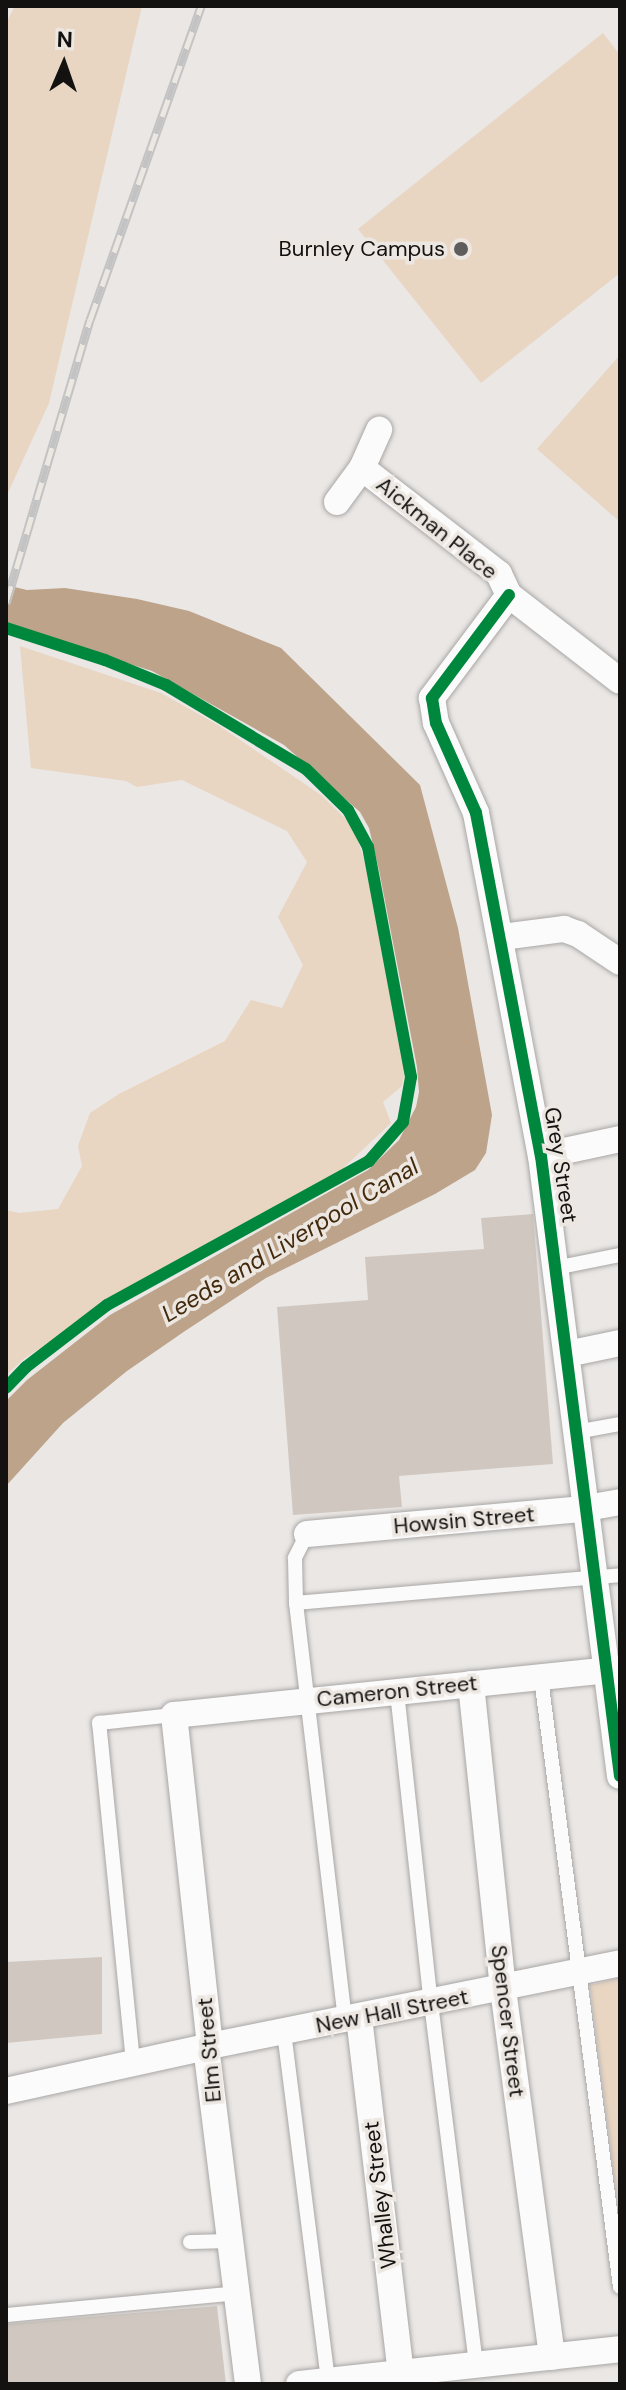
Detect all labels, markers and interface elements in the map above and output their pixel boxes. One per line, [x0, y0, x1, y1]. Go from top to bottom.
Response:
north arrow [24, 24, 104, 104]
text: N [56, 25, 73, 54]
place label: Burnley Campus [279, 236, 445, 262]
marker: Burnley Campus [452, 240, 470, 258]
street label: Aickman Place [371, 471, 503, 585]
street label: Grey Street [539, 1105, 583, 1225]
water label: Leeds and Liverpool Canal [156, 1152, 424, 1328]
street label: Howsin Street [392, 1501, 536, 1539]
street label: Cameron Street [315, 1669, 479, 1713]
street label: Spencer Street [486, 1943, 530, 2099]
street label: New Hall Street [313, 1983, 471, 2039]
street label: Elm Street [191, 1996, 227, 2104]
street label: Whalley Street [358, 2120, 402, 2270]

